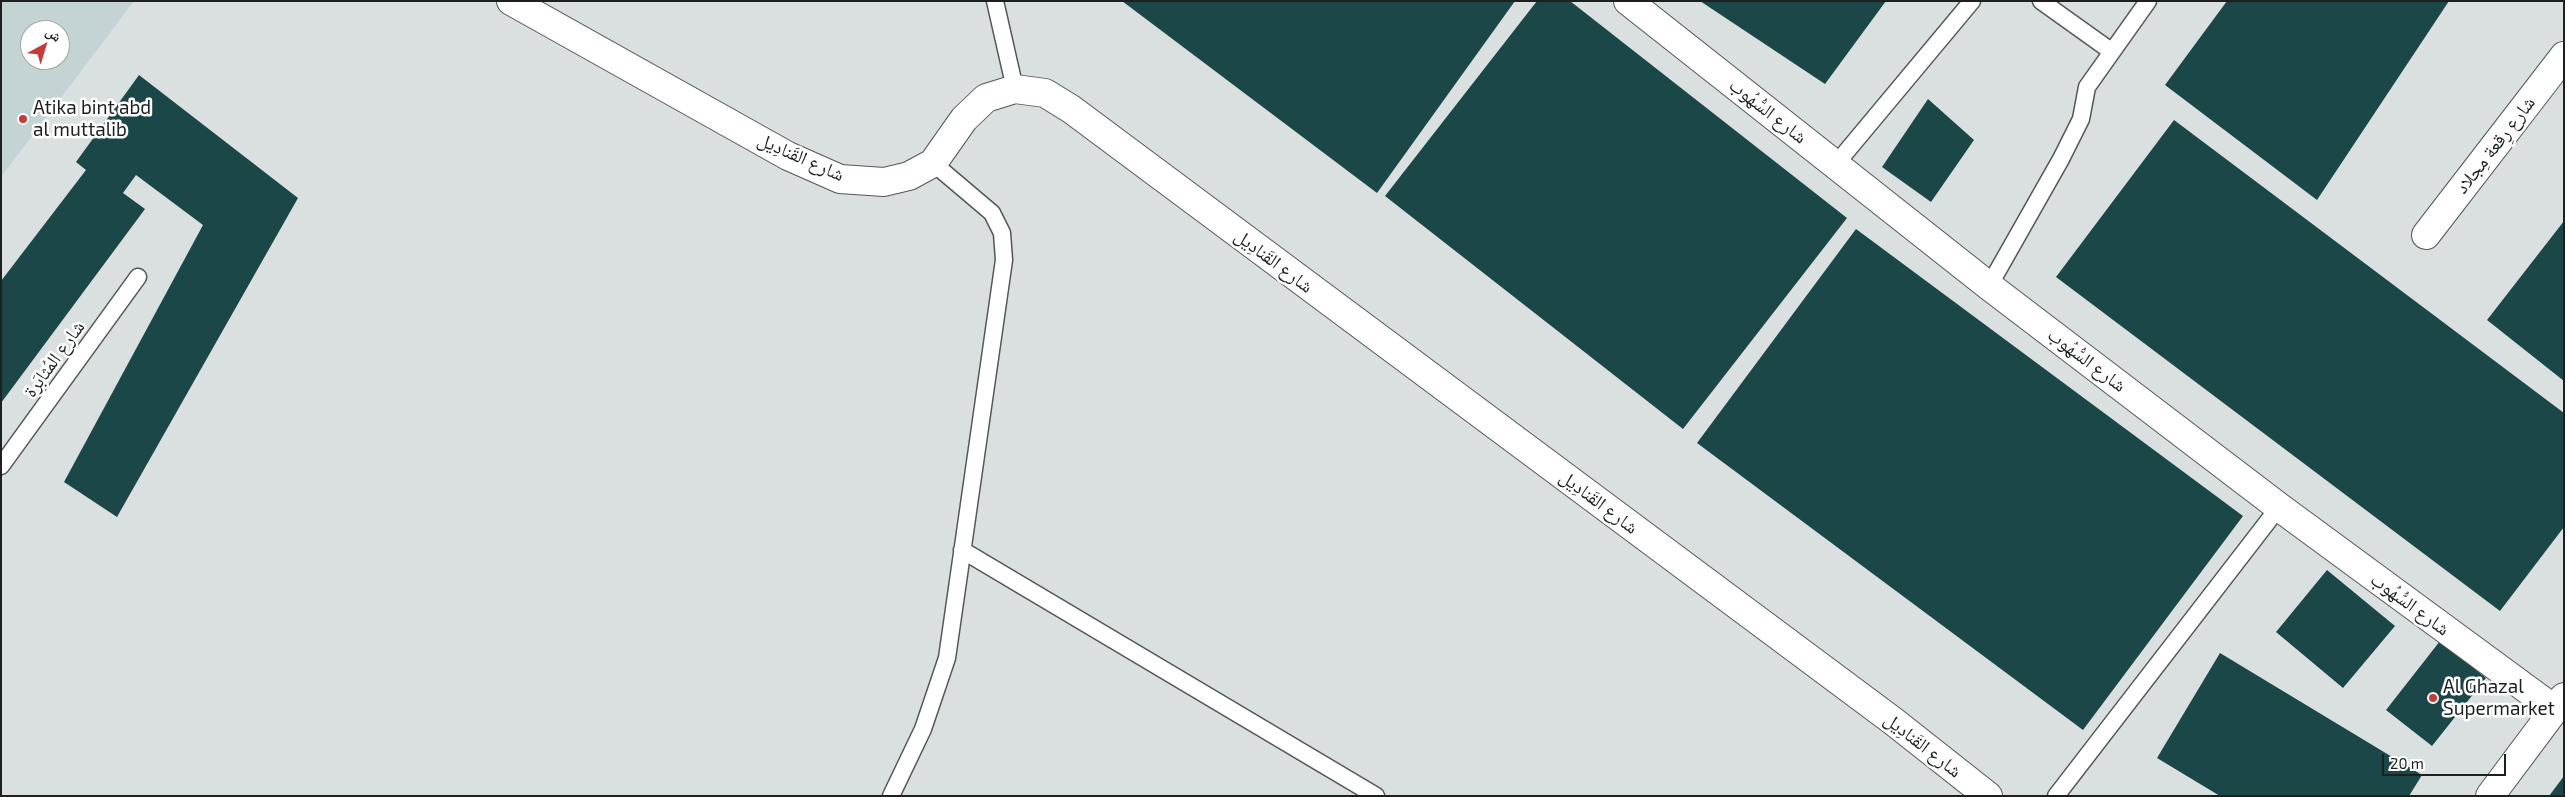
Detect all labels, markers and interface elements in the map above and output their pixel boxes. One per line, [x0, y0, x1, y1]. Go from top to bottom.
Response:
north arrow [20, 20, 70, 70]
text: ش [43, 22, 65, 45]
street label: شارع السُّهُوب [1725, 74, 1811, 148]
street label: شارع رِقعة مِجلاد [2450, 92, 2540, 198]
place label: Atika bint abd al muttalib [33, 97, 151, 141]
marker: Atika bint abd al muttalib [17, 113, 29, 125]
street label: شارع القَنادِيل [754, 128, 848, 186]
street label: شارع القَنادِيل [1230, 224, 1318, 298]
street label: شارع المُثابَرة [19, 316, 89, 402]
street label: شارع السُّهُوب [2043, 323, 2131, 397]
street label: شارع القَنادِيل [1555, 465, 1643, 539]
street label: شارع السُّهُوب [2366, 568, 2454, 640]
place label: Al Ghazal Supermarket [2443, 676, 2555, 720]
marker: Al Ghazal Supermarket [2427, 692, 2439, 704]
street label: شارع القَنادِيل [1880, 708, 1966, 782]
scale bar [2385, 744, 2509, 776]
text: 20 m [2390, 754, 2424, 772]

